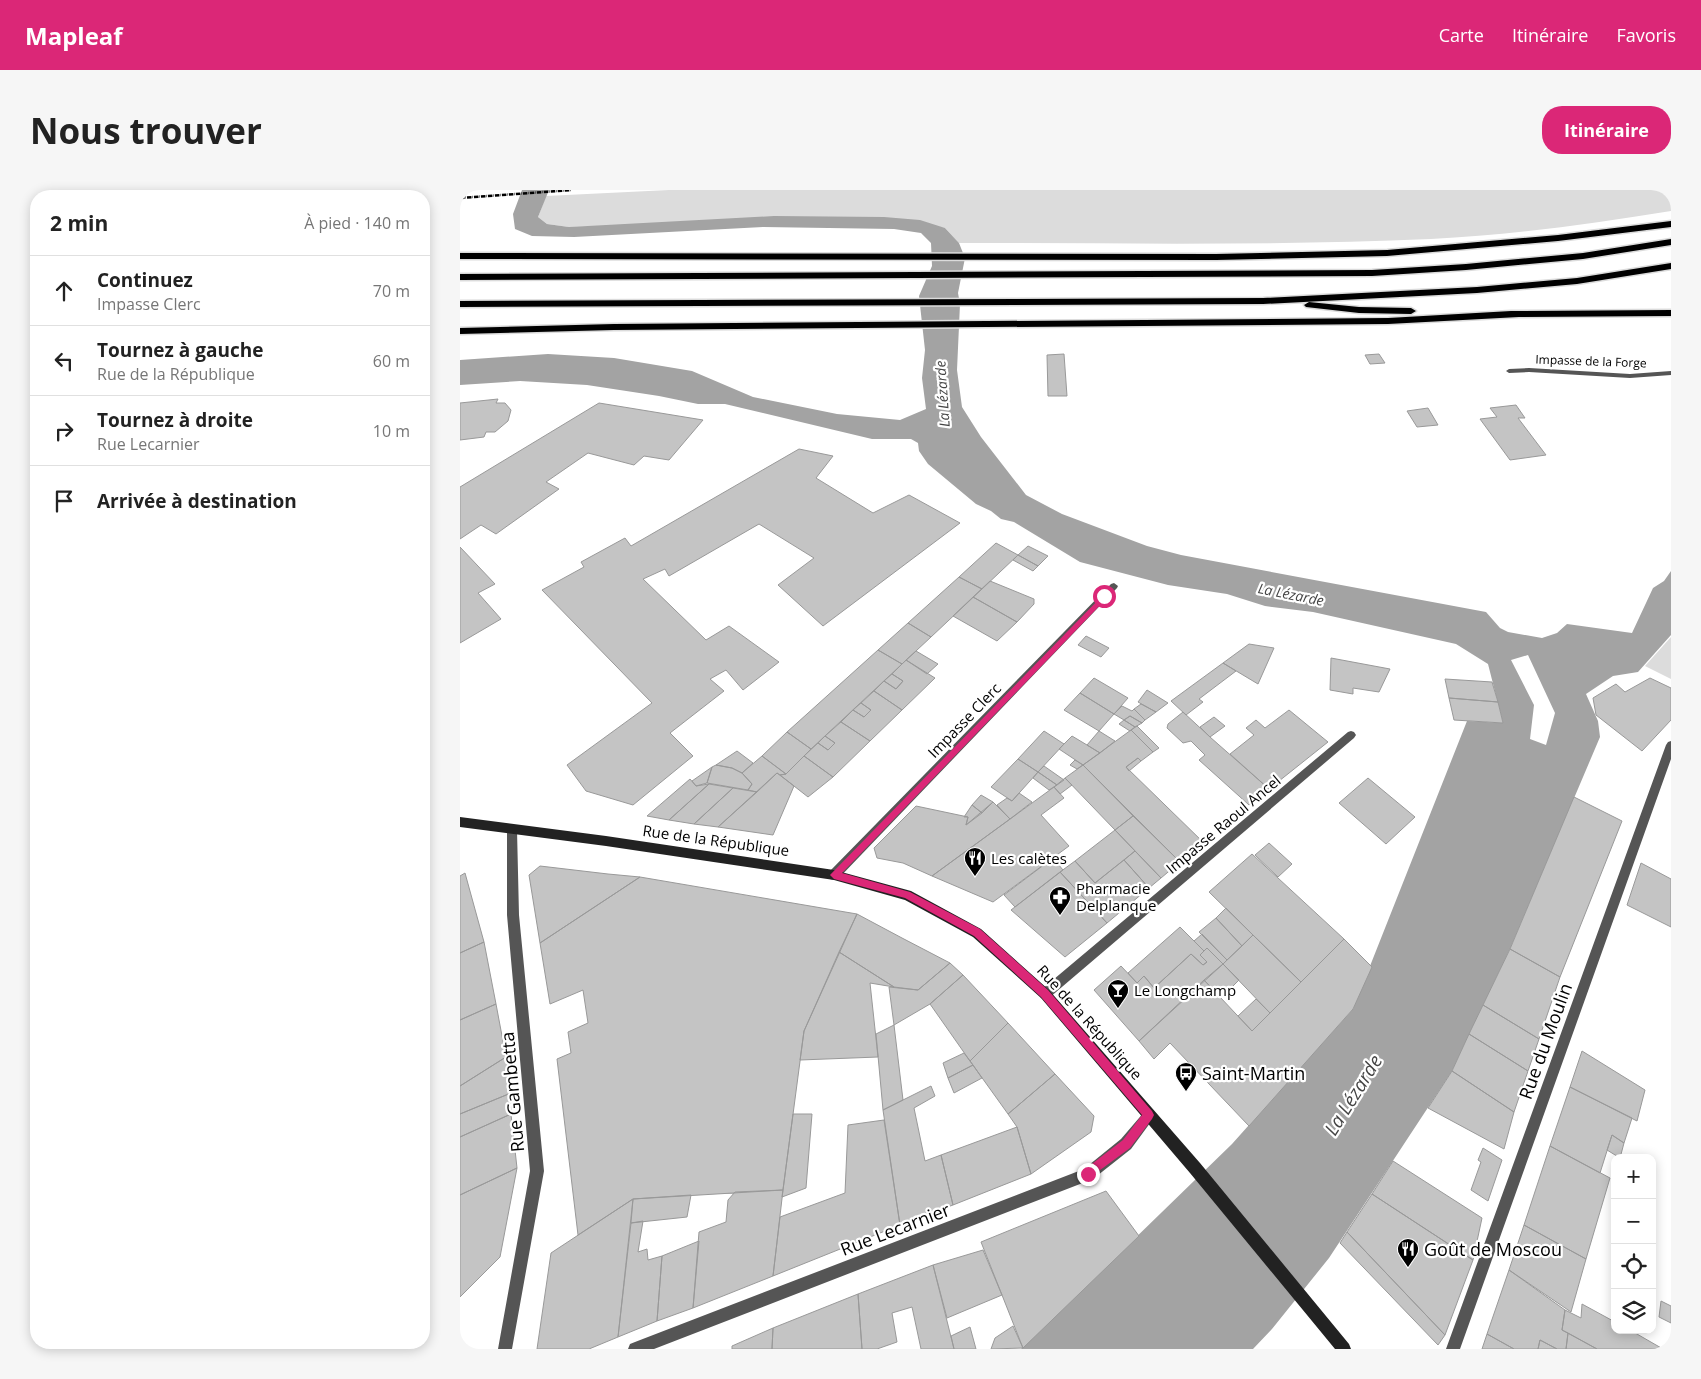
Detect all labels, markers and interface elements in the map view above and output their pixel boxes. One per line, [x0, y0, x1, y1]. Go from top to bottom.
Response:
text: Mapleaf [25, 19, 123, 52]
text: Carte [1439, 23, 1484, 47]
text: Itinéraire [1512, 23, 1588, 47]
text: Favoris [1616, 23, 1676, 47]
button: Itinéraire [1542, 106, 1671, 154]
text: Nous trouver [30, 107, 262, 154]
text: 2 min [50, 209, 108, 237]
text: À pied · 140 m [304, 212, 410, 234]
text: Continuez [97, 267, 193, 293]
icon: ahead [50, 277, 78, 305]
text: 70 m [373, 280, 410, 302]
text: Impasse Clerc [97, 293, 201, 315]
text: Tournez à gauche [97, 337, 263, 363]
icon: left [50, 347, 78, 375]
text: 60 m [373, 350, 410, 372]
street label: Impasse de la Forge [1535, 351, 1647, 371]
water label: La Lézarde [930, 360, 954, 428]
text: Rue de la République [97, 363, 255, 385]
text: Tournez à droite [97, 407, 253, 433]
icon: right [50, 417, 78, 445]
text: 10 m [373, 420, 410, 442]
text: Rue Lecarnier [97, 433, 200, 455]
icon: arrive [50, 487, 78, 515]
text: Arrivée à destination [97, 488, 297, 514]
water label: La Lézarde [1256, 578, 1326, 610]
route start [1093, 585, 1116, 608]
street label: Impasse Clerc [923, 678, 1005, 762]
street label: Impasse Raoul Ancel [1161, 770, 1285, 878]
street label: Rue de la République [641, 820, 791, 860]
restaurant icon: Les calètes [963, 846, 987, 877]
place label: Les calètes [991, 848, 1067, 868]
place label: Pharmacie Delplanque [1076, 878, 1156, 915]
pharmacy icon: Pharmacie Delplanque [1048, 885, 1072, 916]
street label: Rue de la République [1033, 960, 1147, 1084]
bar icon: Le Longchamp [1106, 978, 1130, 1009]
place label: Le Longchamp [1134, 980, 1236, 1000]
street label: Rue du Moulin [1513, 980, 1577, 1102]
street label: Rue Gambetta [495, 1031, 529, 1153]
water label: La Lézarde [1318, 1050, 1388, 1140]
bus stop icon: Saint-Martin [1174, 1061, 1198, 1092]
place label: Saint-Martin [1202, 1061, 1305, 1085]
map controls [1611, 1154, 1656, 1334]
button: + [1611, 1154, 1656, 1199]
route end [1077, 1163, 1100, 1186]
street label: Rue Lecarnier [837, 1197, 954, 1261]
button: − [1611, 1199, 1656, 1244]
restaurant icon: Goût de Moscou [1396, 1237, 1420, 1268]
place label: Goût de Moscou [1424, 1237, 1562, 1261]
button: locate [1611, 1244, 1656, 1289]
button: layers [1611, 1289, 1656, 1334]

